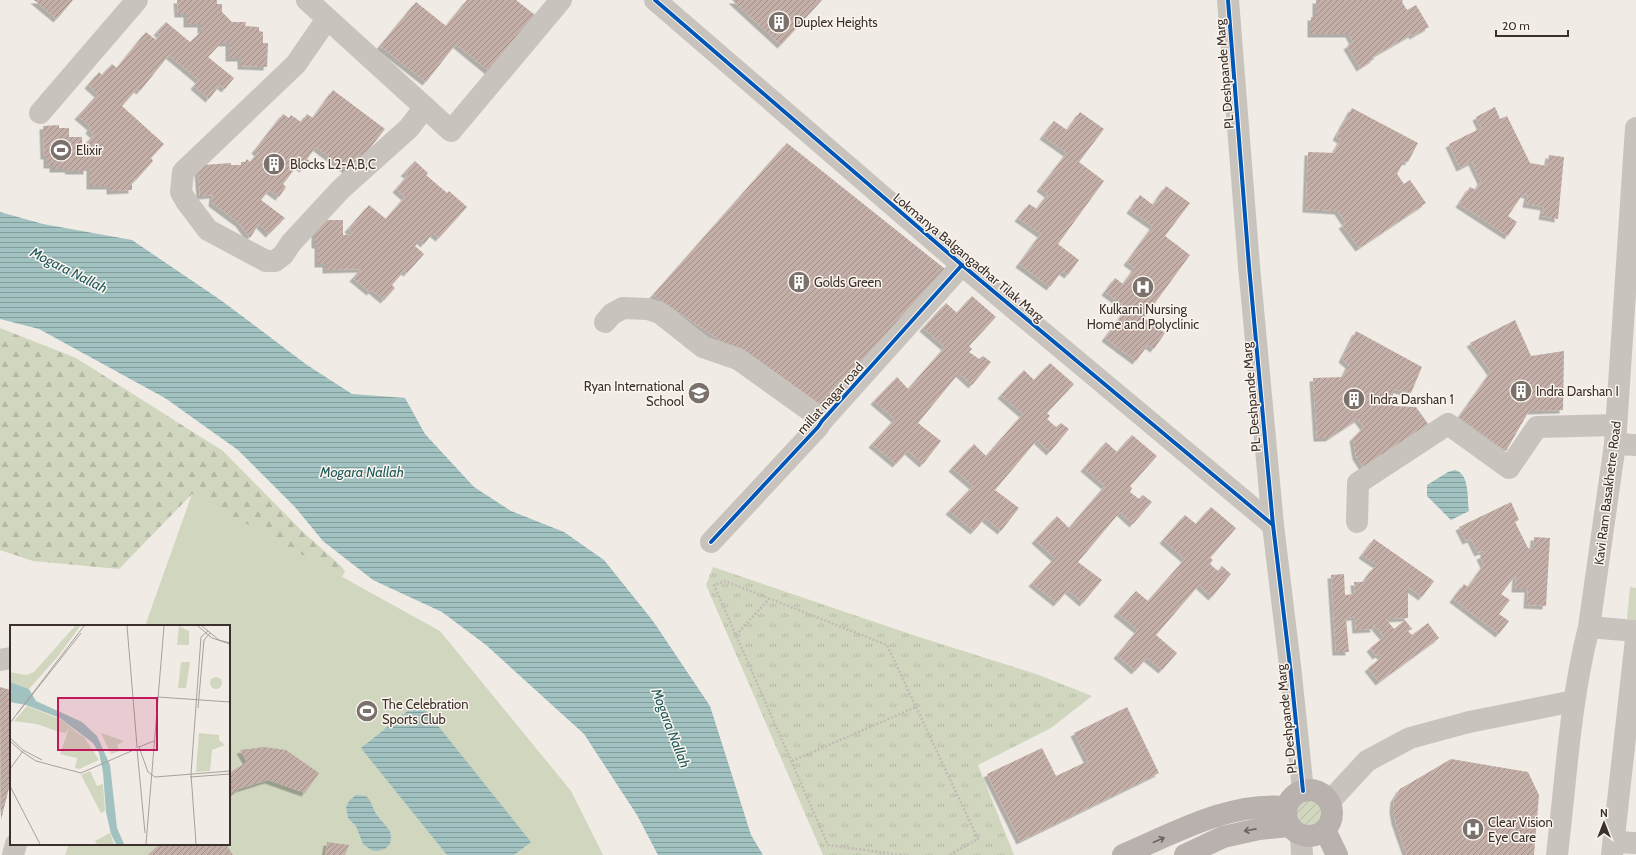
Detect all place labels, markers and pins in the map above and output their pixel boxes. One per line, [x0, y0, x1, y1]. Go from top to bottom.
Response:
building icon: Duplex Heights [766, 9, 792, 35]
place label: Duplex Heights [794, 14, 878, 30]
sports icon: Elixir [48, 137, 74, 163]
place label: Elixir [76, 142, 103, 158]
building icon: Blocks L2-A,B,C [261, 151, 287, 177]
place label: Blocks L2-A,B,C [290, 156, 376, 172]
building icon: Golds Green [786, 269, 812, 295]
place label: Golds Green [814, 274, 882, 290]
hospital icon: Kulkarni Nursing Home and Polyclinic [1130, 274, 1156, 300]
place label: Kulkarni Nursing Home and Polyclinic [1087, 301, 1199, 332]
place label: Ryan International School [584, 378, 684, 409]
building icon: Indra Darshan I [1508, 378, 1534, 404]
school or university icon: Ryan International School [686, 380, 712, 406]
place label: Indra Darshan I [1536, 383, 1619, 399]
building icon: Indra Darshan 1 [1341, 386, 1367, 412]
place label: Indra Darshan 1 [1370, 391, 1454, 407]
place label: The Celebration Sports Club [382, 696, 469, 727]
sports icon: The Celebration Sports Club [354, 698, 380, 724]
place label: Clear Vision Eye Care [1488, 814, 1553, 845]
hospital icon: Clear Vision Eye Care [1460, 816, 1486, 842]

